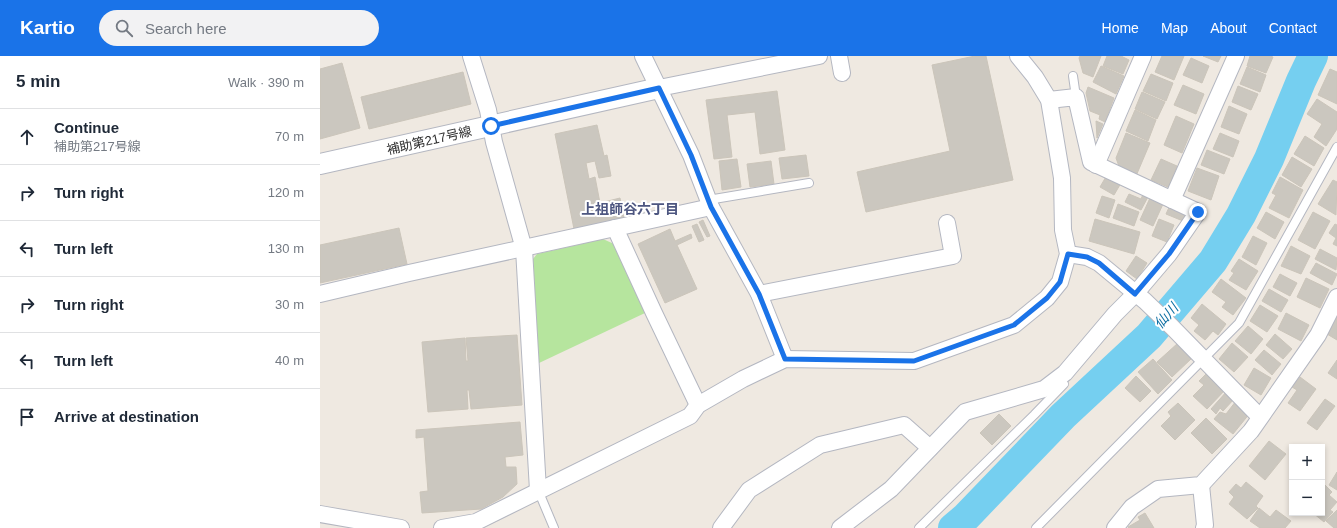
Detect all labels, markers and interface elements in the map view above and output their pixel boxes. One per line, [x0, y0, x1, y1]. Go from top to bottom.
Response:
search box [99, 10, 379, 46]
text: Kartio [20, 17, 75, 38]
icon: search [113, 17, 135, 39]
text: Search here [145, 20, 227, 37]
text: Home [1102, 20, 1139, 36]
text: Map [1161, 20, 1188, 36]
text: About [1210, 20, 1247, 36]
text: Contact [1269, 20, 1317, 36]
text: 5 min [16, 72, 60, 91]
text: Walk · 390 m [228, 75, 304, 90]
route start [482, 117, 500, 135]
text: Continue [54, 119, 119, 136]
street label: 補助第217号線 [385, 123, 473, 158]
icon: ahead [16, 126, 38, 148]
text: 70 m [275, 129, 304, 144]
text: 補助第217号線 [54, 139, 141, 154]
icon: right [16, 182, 38, 204]
text: Turn right [54, 184, 124, 201]
text: 120 m [268, 185, 304, 200]
district label: 上祖師谷六丁目 [581, 201, 679, 217]
route end [1189, 203, 1207, 221]
icon: left [16, 238, 38, 260]
text: Turn left [54, 240, 113, 257]
text: 130 m [268, 241, 304, 256]
icon: right [16, 294, 38, 316]
text: Turn right [54, 296, 124, 313]
text: 30 m [275, 297, 304, 312]
water label: 仙川 [1151, 299, 1183, 332]
icon: left [16, 350, 38, 372]
text: Turn left [54, 352, 113, 369]
text: 40 m [275, 353, 304, 368]
icon: arrive [16, 406, 38, 428]
text: Arrive at destination [54, 408, 199, 425]
map controls [1289, 444, 1325, 516]
button: + [1289, 444, 1325, 480]
button: − [1289, 480, 1325, 516]

